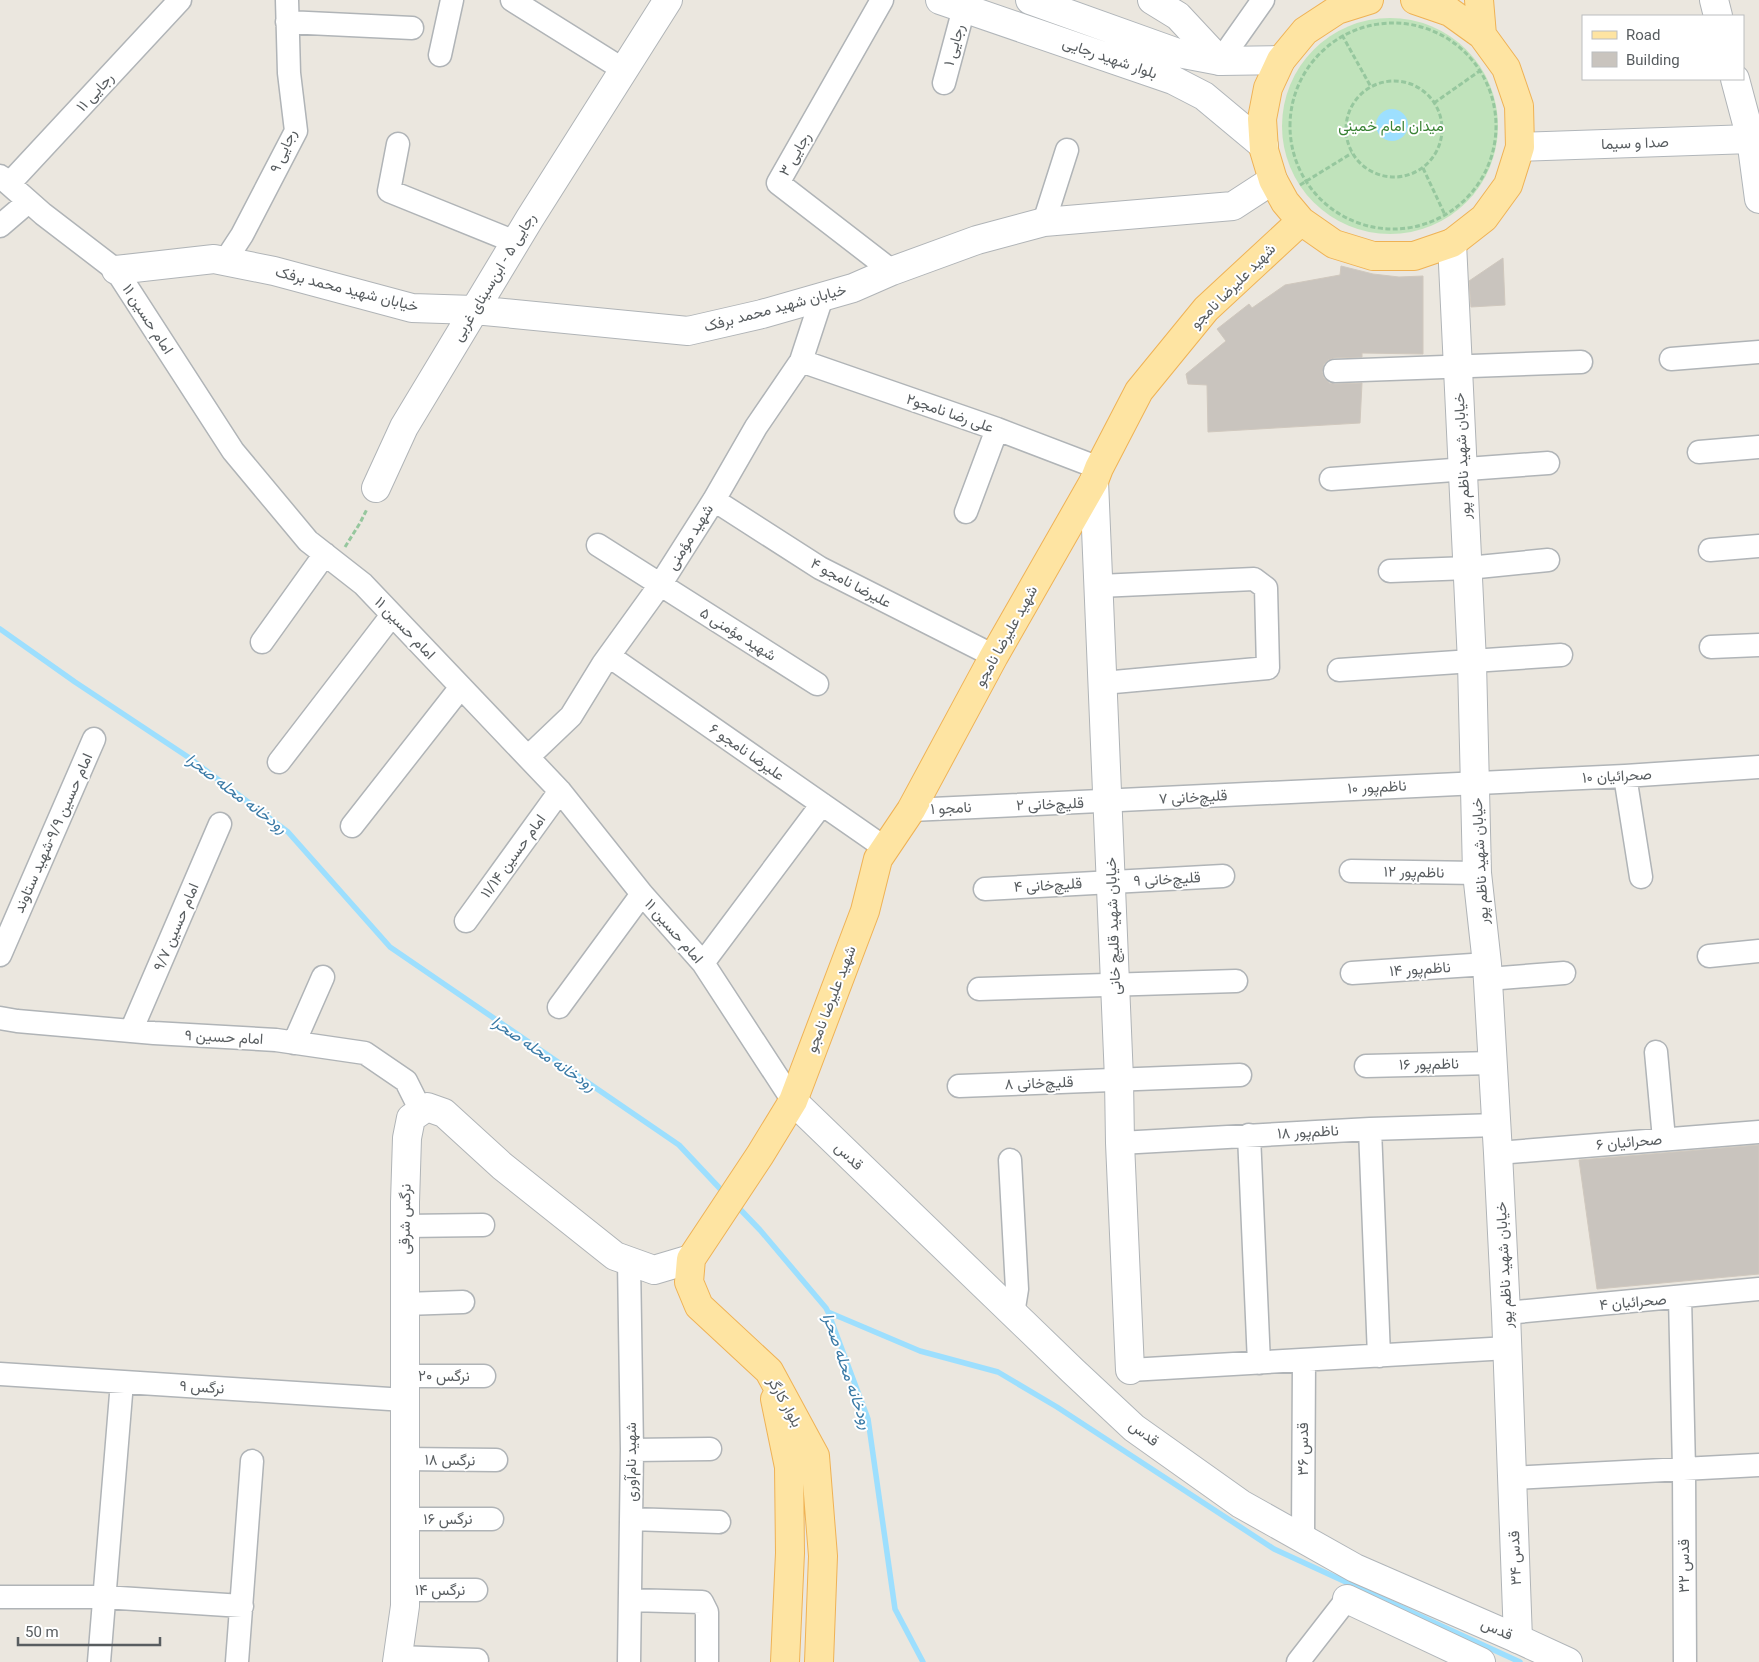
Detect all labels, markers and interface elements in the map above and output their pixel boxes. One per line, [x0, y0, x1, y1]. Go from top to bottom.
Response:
legend [1582, 15, 1744, 80]
street label: رجایی ۱ [940, 22, 969, 68]
text: Road [1626, 26, 1660, 44]
street label: بلوار شهید رجایی [1060, 33, 1160, 84]
text: Building [1626, 51, 1680, 69]
street label: رجایی ۱۱ [72, 69, 118, 116]
park label: میدان امام خمینی [1338, 117, 1444, 136]
street label: رجایی ۹ [266, 127, 301, 176]
street label: رجایی ۳ [775, 129, 816, 180]
street label: صدا و سیما [1601, 133, 1669, 153]
street label: رجایی ۵ - ابن‌سینای غربی [449, 210, 540, 345]
street label: شهید علیرضا نامجو [1187, 240, 1279, 332]
street label: خیابان شهید محمد برفک [274, 263, 420, 315]
street label: خیابان شهید محمد برفک [702, 280, 848, 336]
street label: امام حسین ۱۱ [118, 281, 177, 358]
street label: علی رضا نامجو۲ [904, 390, 996, 437]
street label: خیابان شهید ناظم پور [1450, 392, 1475, 521]
street label: شهید مؤمنی [663, 501, 718, 574]
street label: علیرضا نامجو ۴ [808, 554, 895, 612]
street label: شهید علیرضا نامجو [971, 582, 1041, 690]
street label: امام حسین ۱۱ [370, 593, 439, 664]
street label: شهید مؤمنی ۵ [696, 603, 780, 665]
street label: علیرضا نامجو ۶ [706, 720, 788, 785]
water label: رودخانه محله صحرا [182, 749, 291, 839]
street label: امام حسین ۹/۹-شهید ستاوند [10, 750, 97, 916]
street label: صحرائیان ۱۰ [1582, 765, 1652, 787]
street label: ناظم‌پور ۱۰ [1347, 776, 1407, 799]
street label: قلیچ‌خانی ۷ [1158, 786, 1228, 810]
street label: قلیچ‌خانی ۲ [1016, 794, 1084, 816]
street label: خیابان شهید ناظم پور [1468, 797, 1493, 926]
street label: نامجو ۱ [930, 798, 972, 818]
street label: امام حسین ۱۱/۱۴ [477, 811, 550, 902]
street label: خیابان شهید قلیچ خانی [1102, 857, 1126, 995]
street label: ناظم‌پور ۱۲ [1383, 862, 1444, 883]
street label: قلیچ‌خانی ۹ [1133, 868, 1201, 892]
street label: قلیچ‌خانی ۴ [1013, 874, 1083, 898]
street label: امام حسین ۹/۷ [149, 880, 203, 974]
street label: امام حسین ۱۱ [640, 895, 707, 968]
street label: شهید علیرضا نامجو [802, 943, 860, 1055]
street label: ناظم‌پور ۱۴ [1389, 958, 1451, 981]
water label: رودخانه محله صحرا [487, 1012, 600, 1096]
street label: امام حسین ۹ [184, 1026, 264, 1049]
street label: ناظم‌پور ۱۶ [1399, 1054, 1459, 1075]
street label: قلیچ‌خانی ۸ [1004, 1073, 1074, 1095]
street label: ناظم‌پور ۱۸ [1277, 1121, 1339, 1144]
street label: صحرائیان ۶ [1595, 1130, 1663, 1154]
street label: قدس [830, 1138, 867, 1175]
street label: نرگس شرقی [395, 1183, 416, 1255]
street label: خیابان شهید ناظم پور [1492, 1201, 1517, 1330]
street label: صحرائیان ۴ [1599, 1290, 1667, 1314]
water label: رودخانه محله صحرا [818, 1311, 876, 1433]
street label: نرگس ۲۰ [418, 1367, 470, 1386]
street label: بلوار کارگر [763, 1373, 806, 1430]
street label: نرگس ۹ [179, 1376, 225, 1399]
street label: قدس [1125, 1416, 1163, 1451]
street label: شهید نام‌آوری [622, 1422, 641, 1502]
street label: قدس ۳۶ [1294, 1422, 1313, 1476]
street label: نرگس ۱۸ [424, 1451, 476, 1470]
street label: نرگس ۱۶ [423, 1510, 473, 1529]
street label: قدس ۳۴ [1505, 1530, 1526, 1586]
street label: قدس ۳۲ [1675, 1539, 1694, 1593]
street label: نرگس ۱۴ [415, 1581, 465, 1600]
scale bar [18, 1614, 160, 1646]
street label: قدس [1478, 1614, 1516, 1645]
text: 50 m [25, 1623, 59, 1641]

